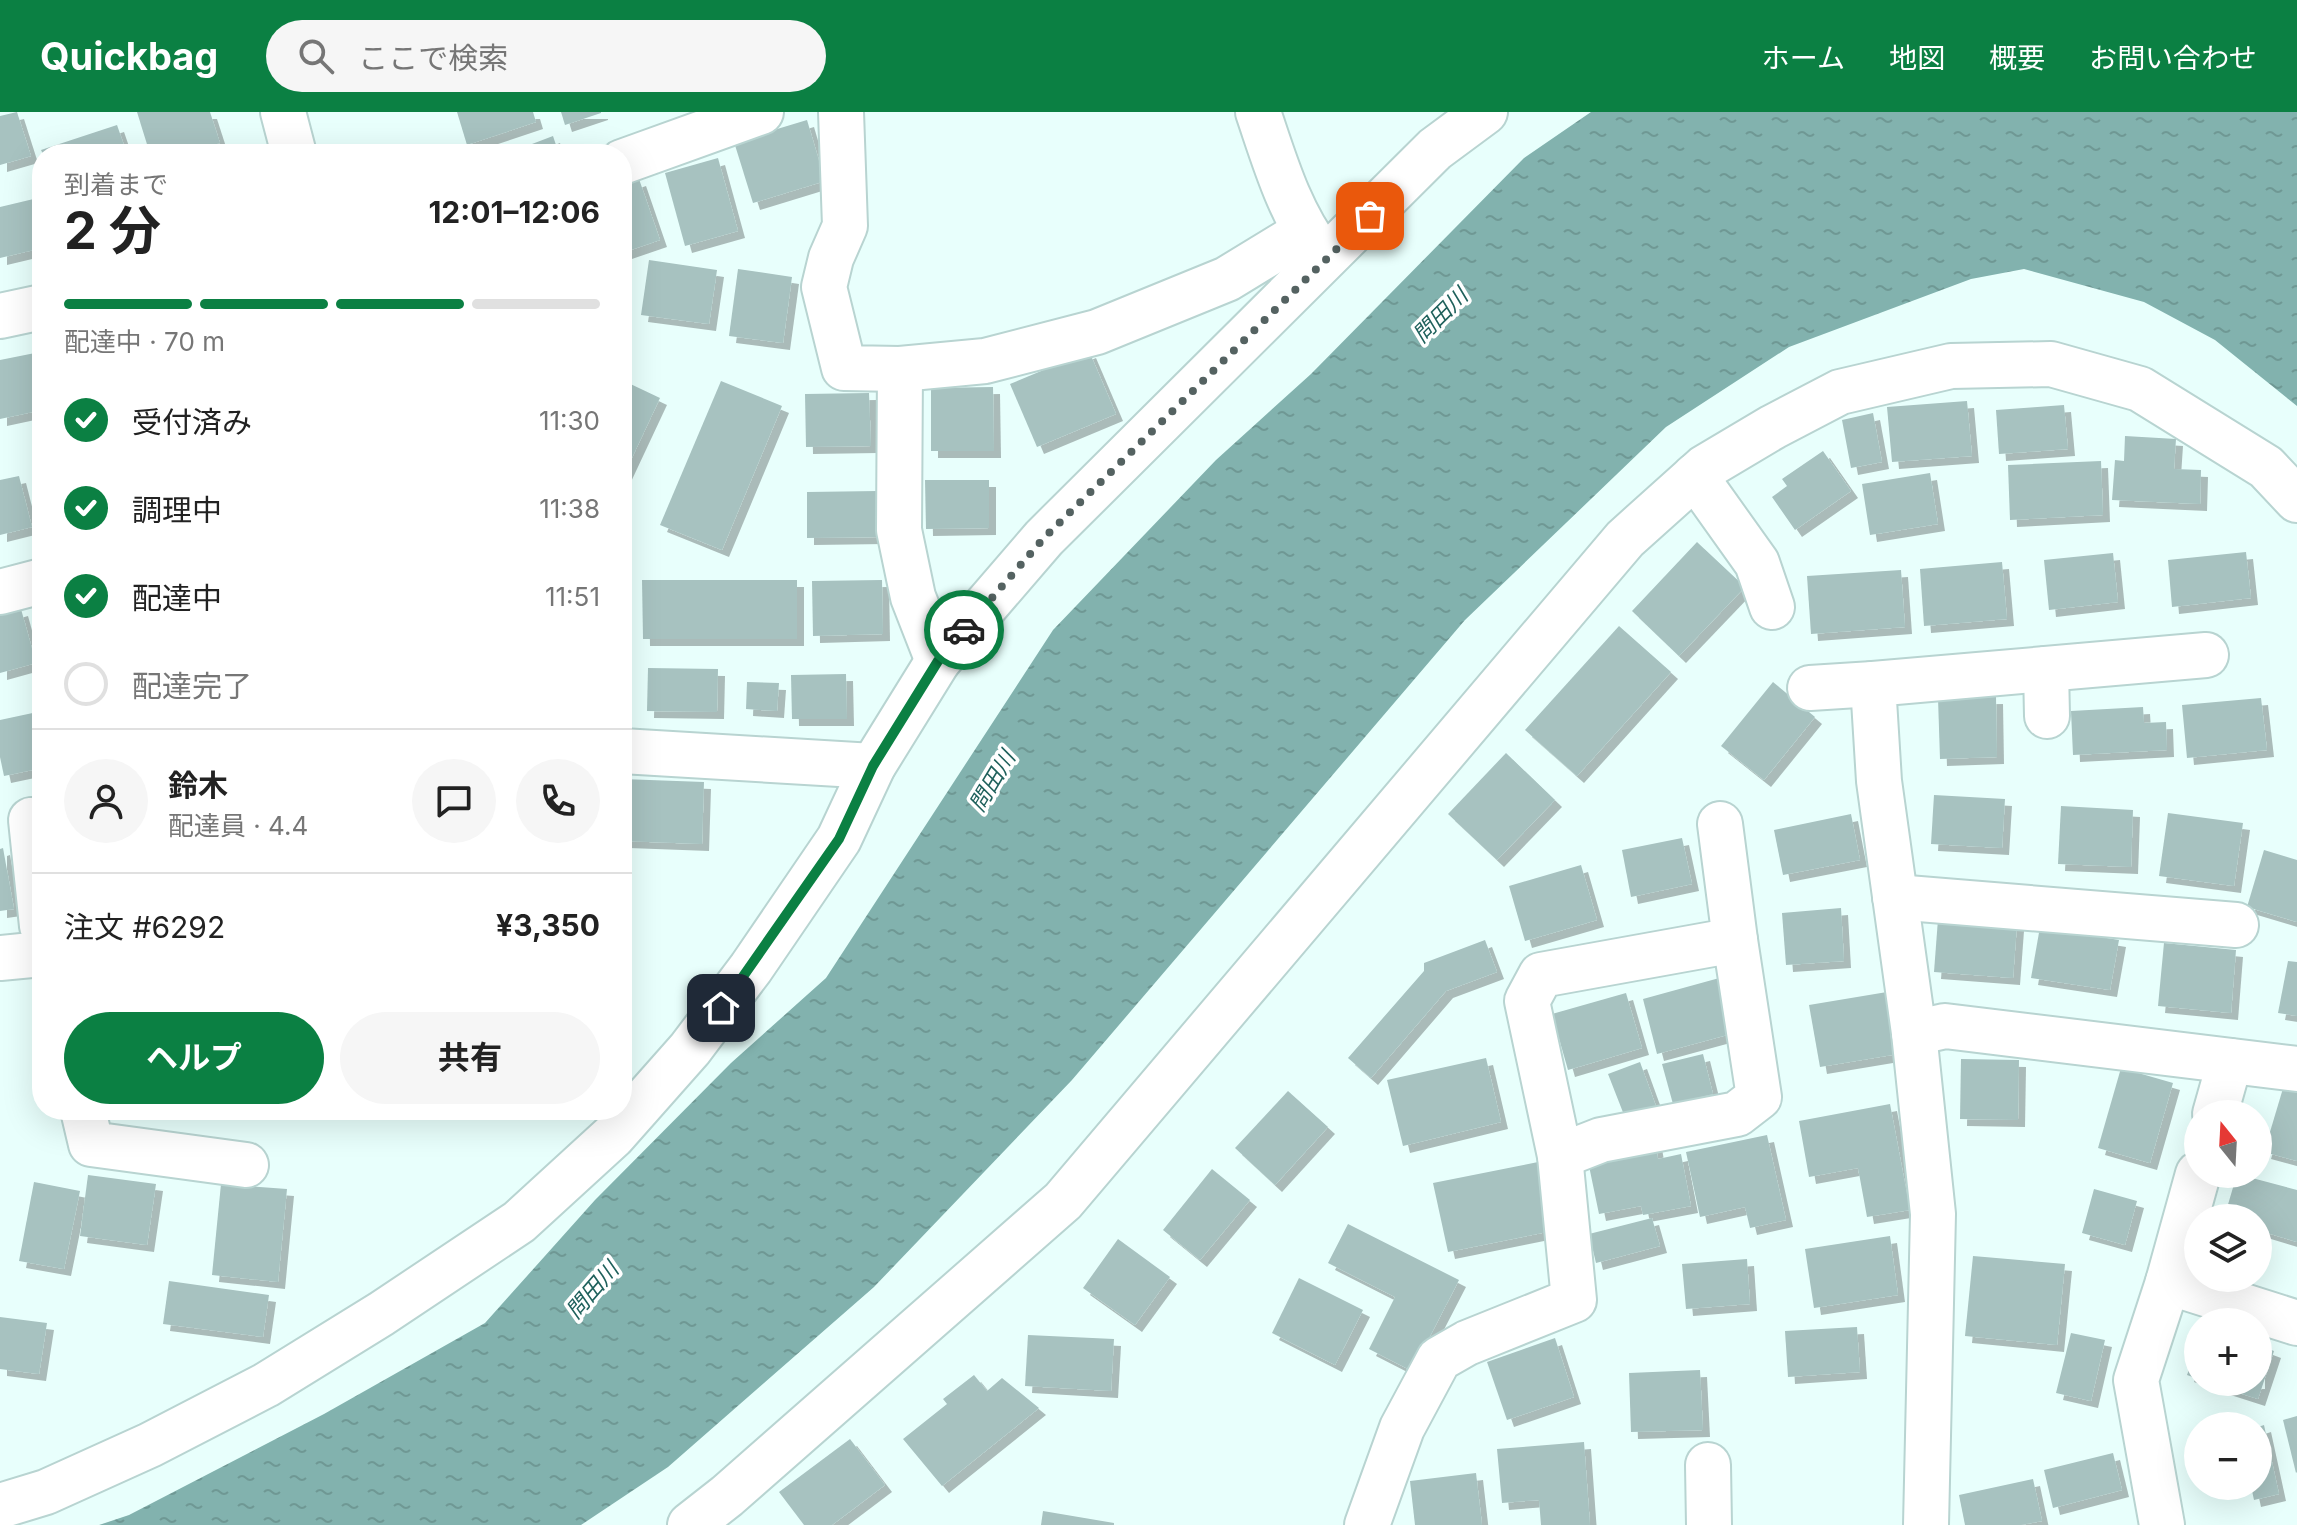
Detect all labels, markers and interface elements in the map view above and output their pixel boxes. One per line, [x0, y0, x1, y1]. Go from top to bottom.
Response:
search box [266, 20, 826, 92]
text: Quickbag [40, 33, 218, 79]
icon: search [294, 34, 338, 78]
text: ここで検索 [358, 40, 508, 76]
text: ホーム [1762, 41, 1845, 75]
text: 地図 [1889, 41, 1945, 75]
text: 概要 [1989, 41, 2045, 75]
text: お問い合わせ [2089, 41, 2257, 75]
text: 到着まで [64, 169, 168, 200]
pin [1336, 182, 1404, 250]
text: 12:01–12:06 [428, 194, 600, 230]
icon: bag [1348, 194, 1392, 238]
text: 2 分 [64, 199, 161, 262]
water label: 問田川 [1407, 281, 1474, 348]
text: 配達中 · 70 m [64, 326, 225, 357]
icon: check [64, 398, 108, 442]
text: 受付済み [132, 404, 252, 440]
text: 11:30 [539, 405, 600, 436]
icon: check [64, 486, 108, 530]
text: 調理中 [132, 492, 222, 528]
text: 11:38 [539, 493, 600, 524]
icon: check [64, 574, 108, 618]
text: 配達中 [132, 580, 222, 616]
text: 11:51 [545, 581, 600, 612]
courier [924, 590, 1004, 670]
icon: car [942, 608, 986, 652]
text: 配達完了 [132, 668, 252, 704]
water label: 問田川 [964, 744, 1021, 816]
button: person [64, 759, 148, 843]
button: chat [412, 759, 496, 843]
button: phone [516, 759, 600, 843]
text: 鈴木 [168, 767, 228, 803]
text: 配達員 · 4.4 [168, 810, 308, 841]
text: ¥3,350 [496, 907, 600, 943]
text: 注文 #6292 [64, 909, 225, 945]
pin [687, 974, 755, 1042]
icon: home [699, 986, 743, 1030]
button: ヘルプ [64, 1012, 324, 1104]
button: 共有 [340, 1012, 600, 1104]
north arrow [2184, 1100, 2272, 1188]
map controls [2184, 1100, 2272, 1500]
button: layers [2184, 1204, 2272, 1292]
water label: 問田川 [561, 1255, 625, 1323]
button: + [2184, 1308, 2272, 1396]
button: − [2184, 1412, 2272, 1500]

